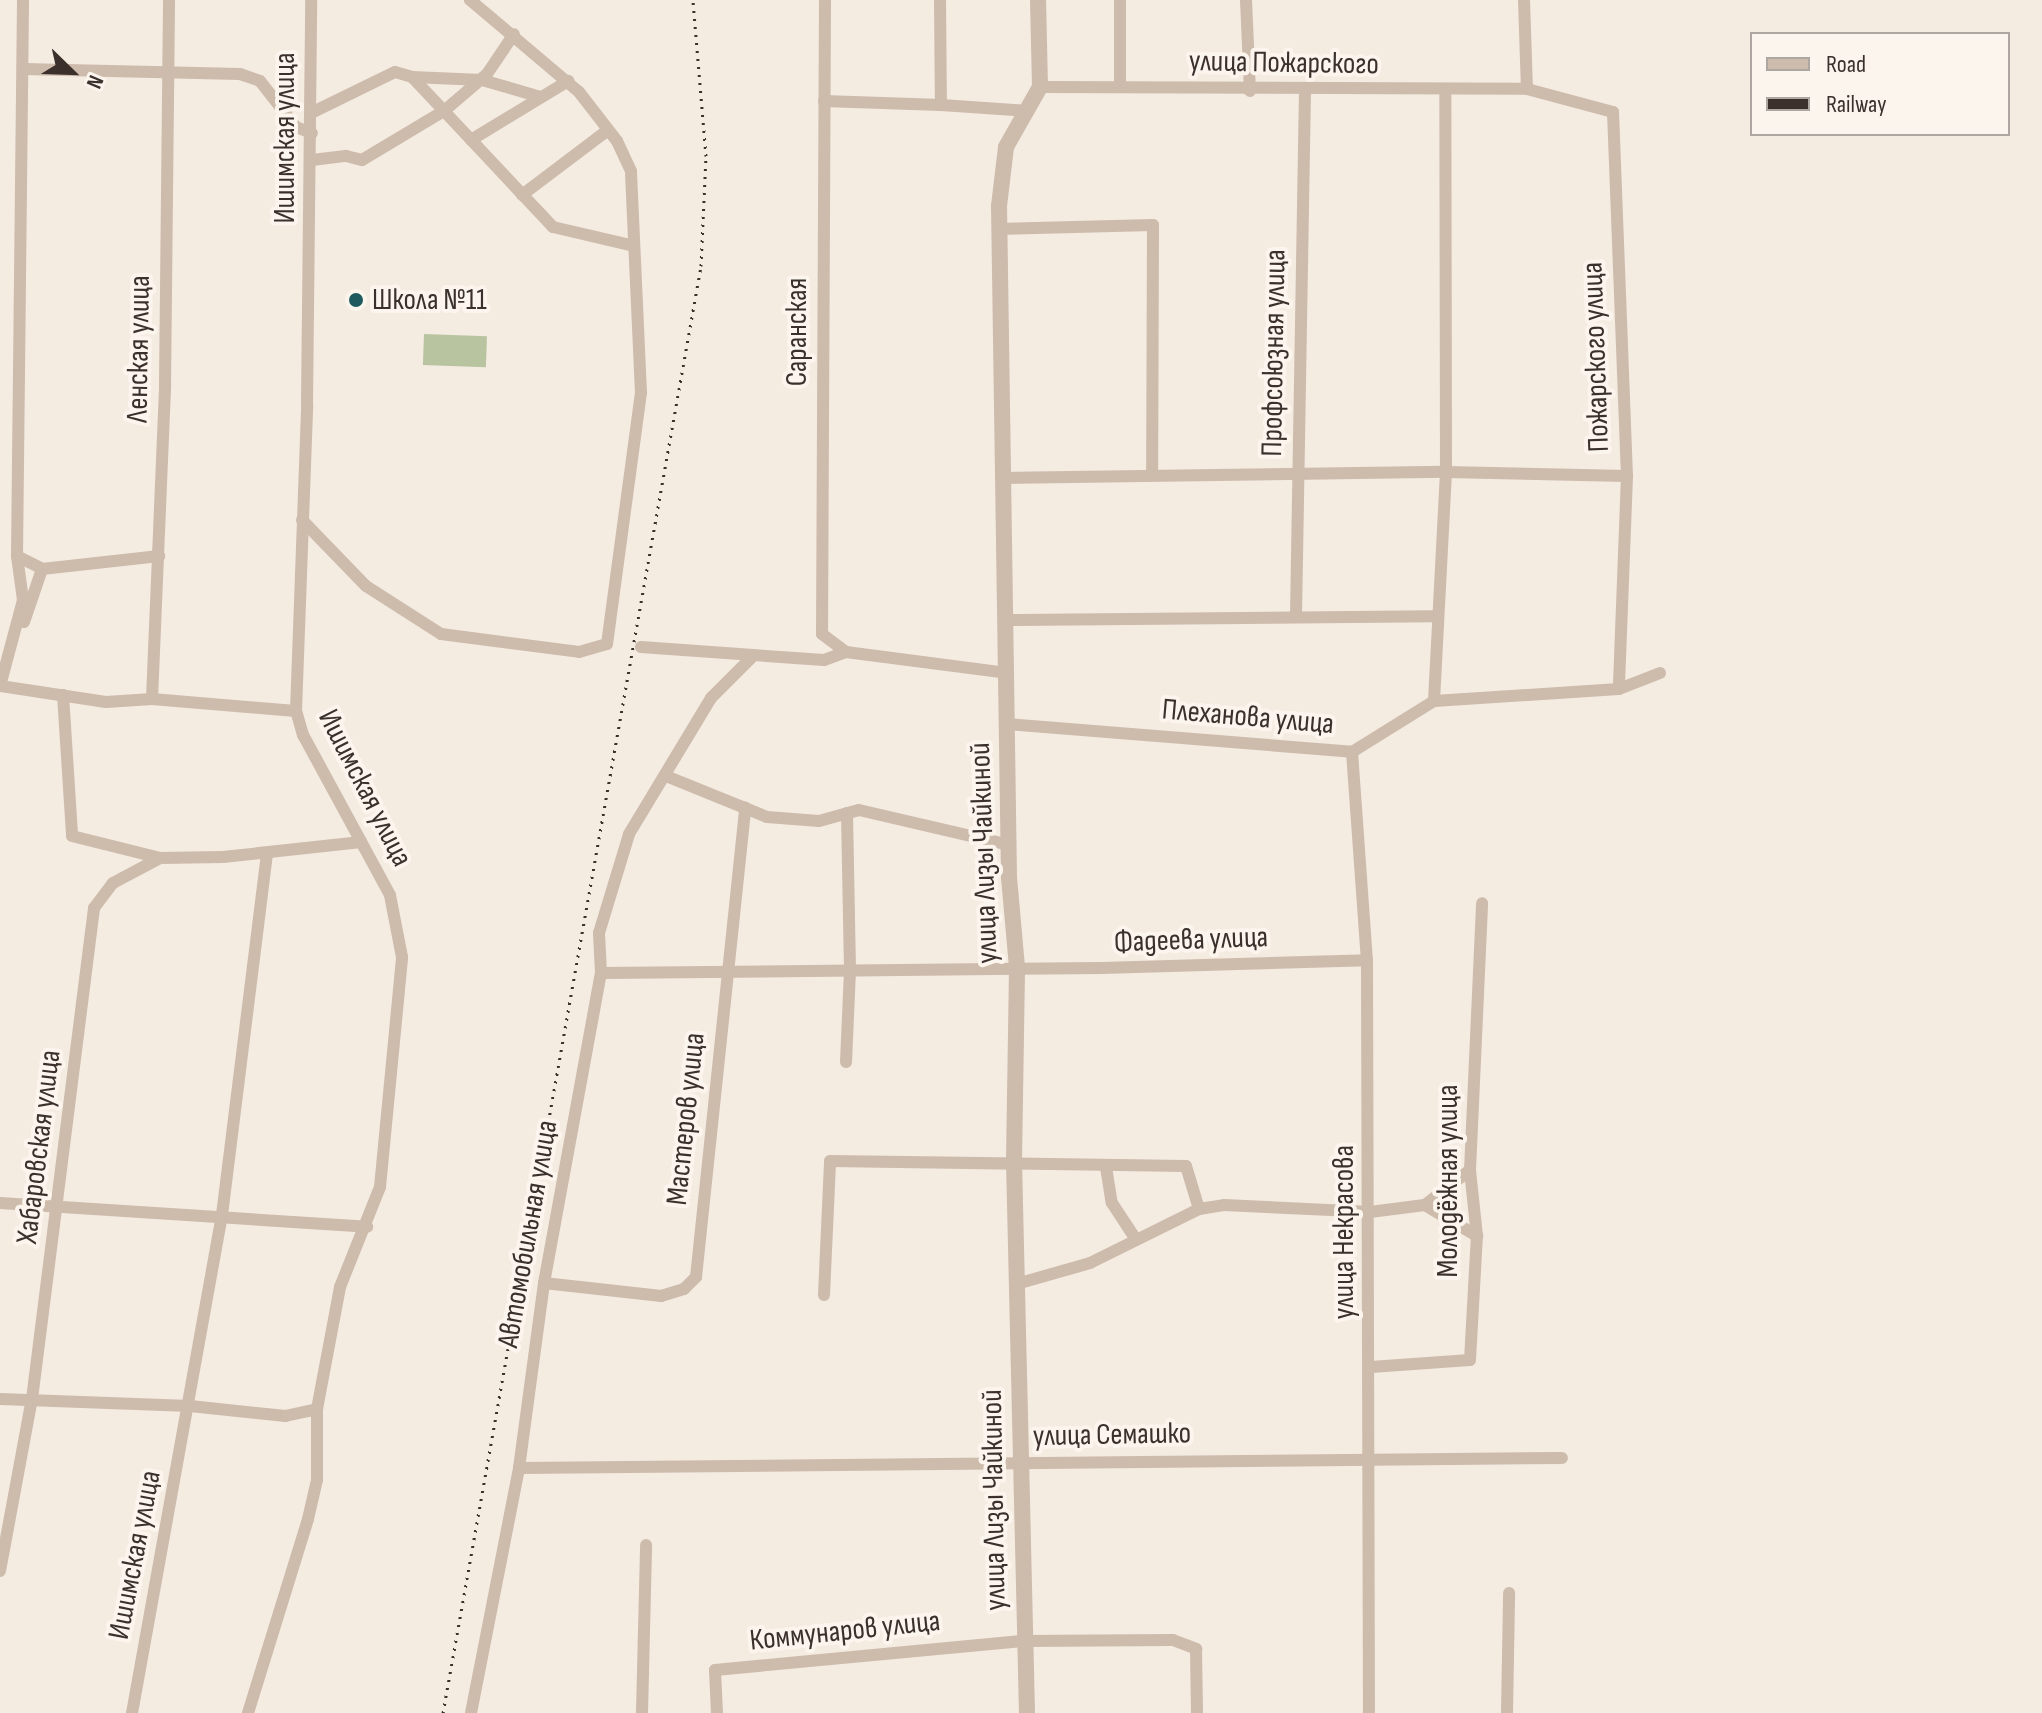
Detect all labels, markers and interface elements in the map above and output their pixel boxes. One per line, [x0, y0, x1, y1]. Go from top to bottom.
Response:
north arrow [32, 32, 112, 112]
legend [1750, 32, 2010, 136]
street label: улица Пожарского [1189, 43, 1379, 83]
text: Road [1826, 50, 1866, 79]
street label: Ишимская улица [267, 52, 303, 224]
text: N [80, 71, 109, 92]
text: Railway [1826, 90, 1886, 119]
street label: Профсоюзная улица [1254, 249, 1294, 457]
street label: Пожарского улица [1575, 261, 1617, 453]
street label: Ленская улица [120, 275, 158, 423]
street label: Саранская [779, 278, 815, 386]
place label: Школа №11 [372, 282, 487, 318]
marker: Школа №11 [347, 291, 365, 309]
street label: Плеханова улица [1161, 692, 1335, 742]
street label: Ишимская улица [310, 704, 420, 872]
street label: улица Лизы Чайкиной [962, 742, 1006, 964]
street label: Фадеева улица [1113, 919, 1269, 961]
street label: Мастеров улица [659, 1031, 713, 1207]
street label: Хабаровская улица [9, 1048, 69, 1246]
street label: Молодёжная улица [1430, 1084, 1466, 1278]
street label: Автомобильная улица [490, 1118, 566, 1350]
street label: улица Некрасова [1326, 1145, 1362, 1319]
street label: улица Лизы Чайкиной [974, 1389, 1014, 1611]
street label: улица Семашко [1033, 1416, 1191, 1454]
street label: Ишимская улица [101, 1468, 169, 1642]
street label: Коммунаров улица [748, 1603, 942, 1659]

